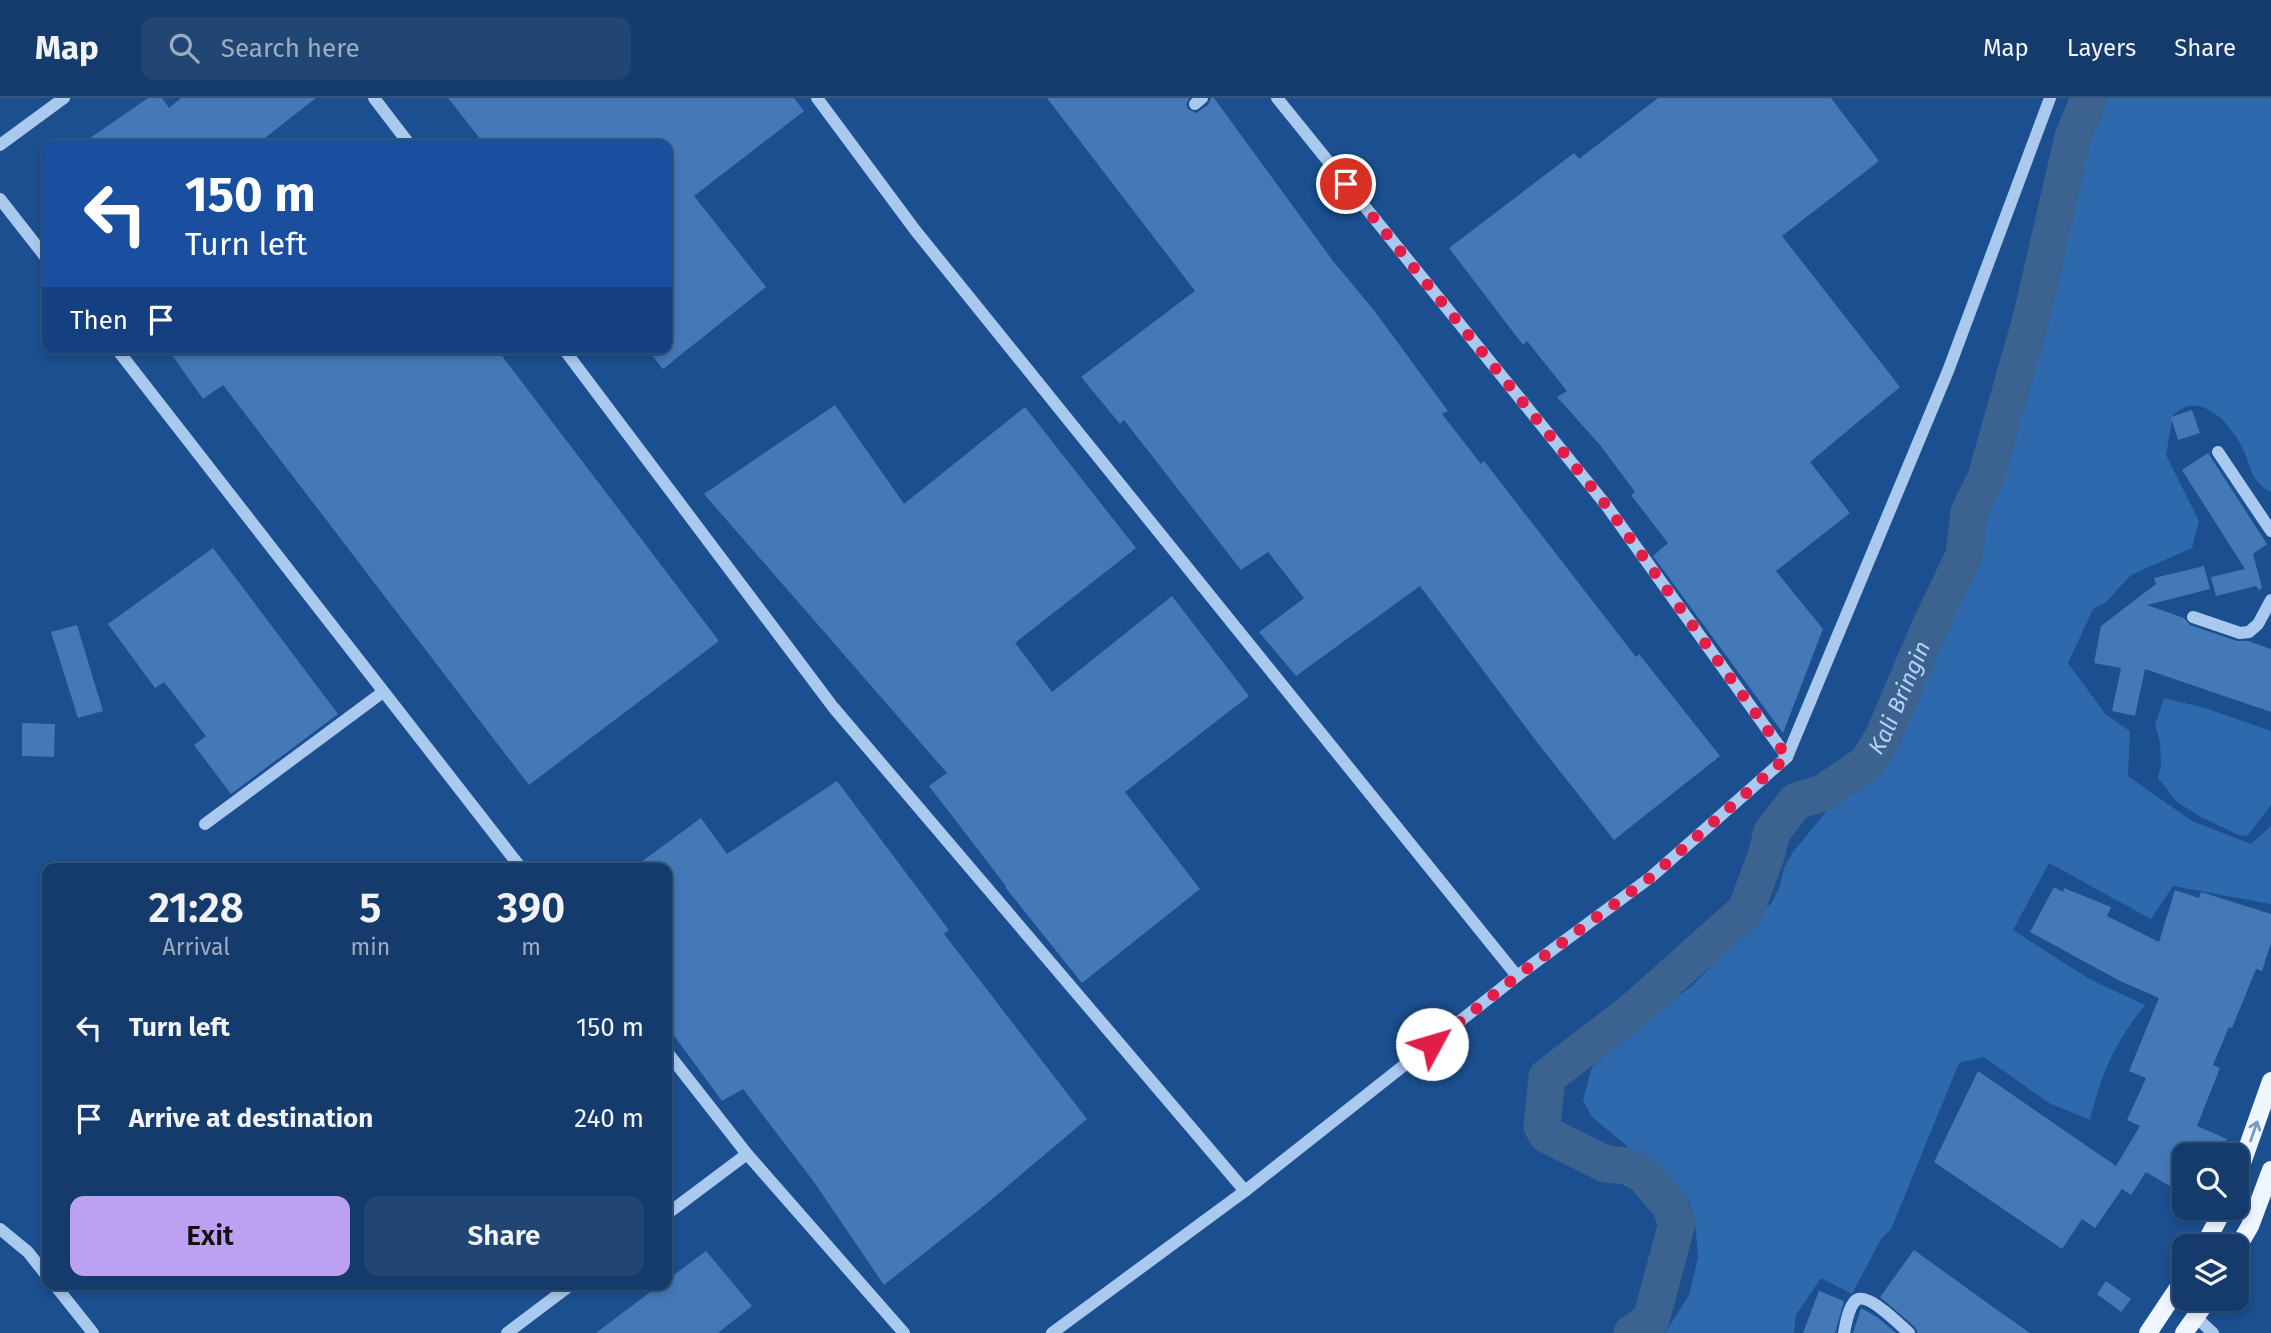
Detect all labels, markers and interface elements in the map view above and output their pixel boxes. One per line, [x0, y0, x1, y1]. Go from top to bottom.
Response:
search box [141, 17, 631, 80]
text: Map [35, 28, 99, 68]
icon: search [165, 29, 203, 67]
text: Search here [221, 33, 360, 64]
text: Map [1983, 34, 2029, 62]
text: Layers [2067, 34, 2136, 62]
text: Share [2174, 34, 2236, 62]
pin [1316, 154, 1376, 214]
text: 150 m [185, 165, 316, 224]
icon: arrive [1327, 165, 1365, 203]
icon: left [70, 168, 161, 259]
text: Turn left [185, 225, 307, 263]
icon: arrive [142, 301, 180, 339]
text: Then [70, 305, 128, 336]
water label: Kali Bringin [1862, 637, 1936, 759]
text: 21:28 [149, 883, 244, 933]
text: 5 [359, 883, 381, 933]
text: 390 [497, 883, 565, 933]
text: Arrival [163, 933, 230, 961]
text: min [351, 933, 390, 961]
text: m [521, 933, 541, 961]
position arrow [1395, 1007, 1469, 1081]
icon: left [70, 1009, 108, 1047]
text: Turn left [129, 1012, 230, 1043]
text: 150 m [576, 1012, 644, 1043]
icon: arrive [70, 1100, 108, 1138]
text: Arrive at destination [129, 1103, 373, 1134]
text: 240 m [574, 1103, 644, 1134]
one-way arrow [2248, 1120, 2261, 1142]
map controls [2172, 1143, 2249, 1311]
button: search [2172, 1143, 2249, 1220]
button: Exit [70, 1196, 350, 1276]
button: Share [364, 1196, 644, 1276]
button: layers [2172, 1234, 2249, 1311]

